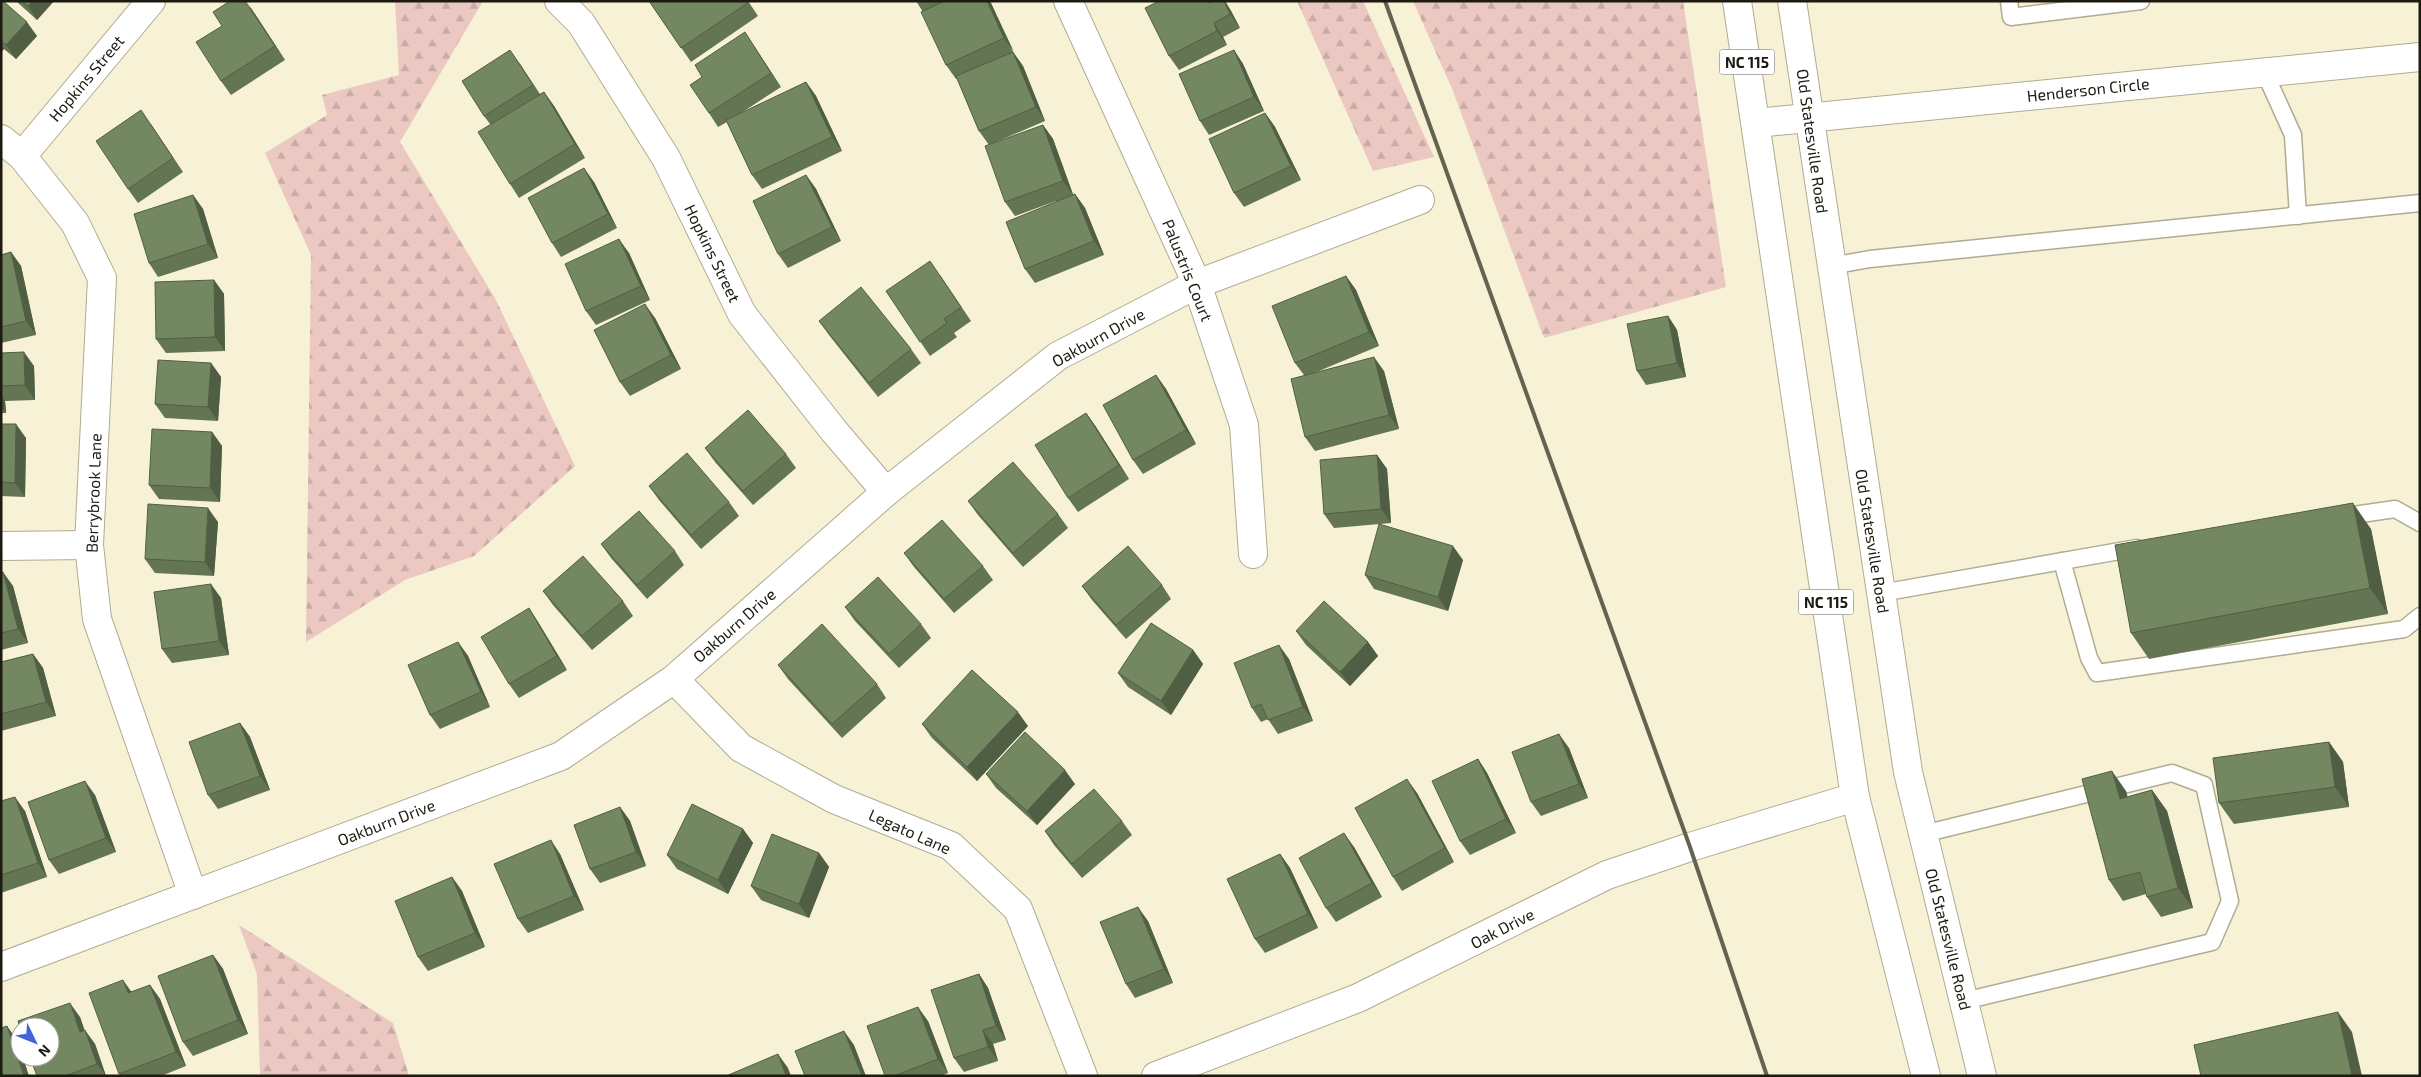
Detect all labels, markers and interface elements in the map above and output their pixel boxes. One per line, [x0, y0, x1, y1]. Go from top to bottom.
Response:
street label: Hopkins Street [44, 31, 128, 125]
road number: NC 115 [1720, 50, 1774, 74]
street label: Old Statesville Road [1793, 68, 1833, 214]
street label: Henderson Circle [2026, 73, 2150, 105]
street label: Hopkins Street [681, 201, 745, 305]
street label: Palustris Court [1159, 216, 1217, 324]
street label: Oakburn Drive [1048, 304, 1148, 370]
street label: Berrybrook Lane [81, 433, 105, 553]
street label: Old Statesville Road [1852, 468, 1894, 614]
street label: Oakburn Drive [689, 584, 779, 666]
road number: NC 115 [1798, 590, 1854, 614]
street label: Oakburn Drive [334, 795, 438, 849]
street label: Legato Lane [866, 804, 954, 858]
street label: Old Statesville Road [1922, 866, 1976, 1012]
street label: Oak Drive [1467, 904, 1537, 952]
north arrow [10, 1017, 60, 1067]
text: N [35, 1042, 55, 1061]

